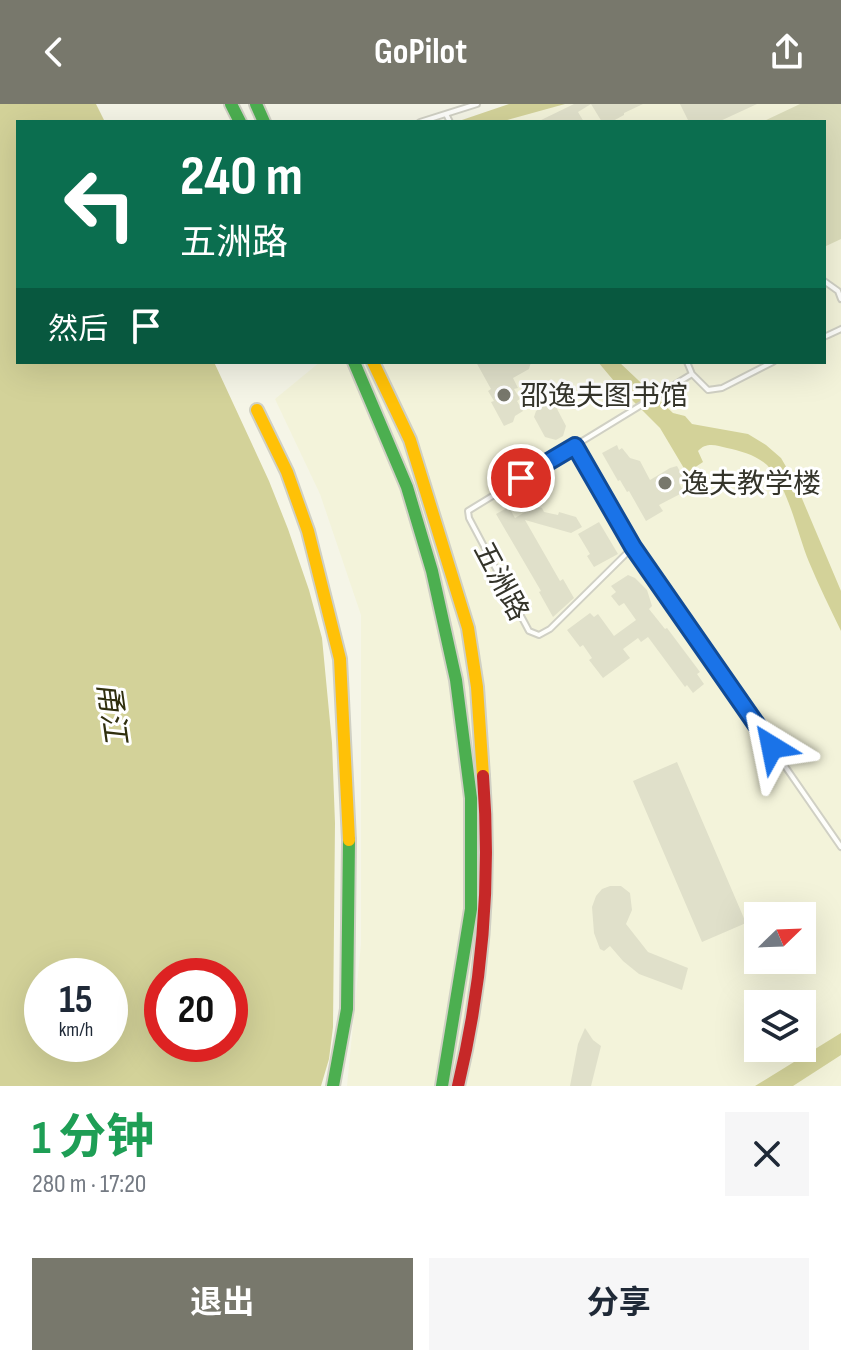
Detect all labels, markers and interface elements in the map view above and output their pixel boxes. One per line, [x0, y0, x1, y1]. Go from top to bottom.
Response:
icon: back [32, 30, 76, 74]
icon: share [765, 30, 809, 74]
text: GoPilot [374, 31, 467, 74]
text: 240 m [180, 144, 303, 211]
icon: left [48, 152, 152, 256]
text: 五洲路 [180, 222, 288, 265]
icon: arrive [124, 304, 168, 348]
text: 然后 [48, 312, 108, 348]
place label: 邵逸夫图书馆 [520, 380, 688, 413]
marker: 邵逸夫图书馆 [495, 386, 513, 404]
pin [487, 444, 555, 512]
icon: arrive [499, 456, 543, 500]
place label: 逸夫教学楼 [681, 468, 821, 501]
marker: 逸夫教学楼 [656, 474, 674, 492]
street label: 五洲路 [466, 537, 535, 627]
water label: 甬江 [89, 680, 133, 747]
position arrow [730, 705, 814, 789]
north arrow [744, 902, 816, 974]
map controls [744, 902, 816, 1062]
speed limit sign: 20 [144, 958, 248, 1062]
text: 15 [59, 976, 93, 1024]
button: layers [744, 990, 816, 1062]
text: km/h [59, 1018, 93, 1042]
text: 1 分钟 [32, 1110, 154, 1167]
button: close [725, 1112, 809, 1196]
text: 280 m · 17:20 [32, 1169, 146, 1200]
button: 退出 [32, 1258, 413, 1350]
button: 分享 [429, 1258, 809, 1350]

